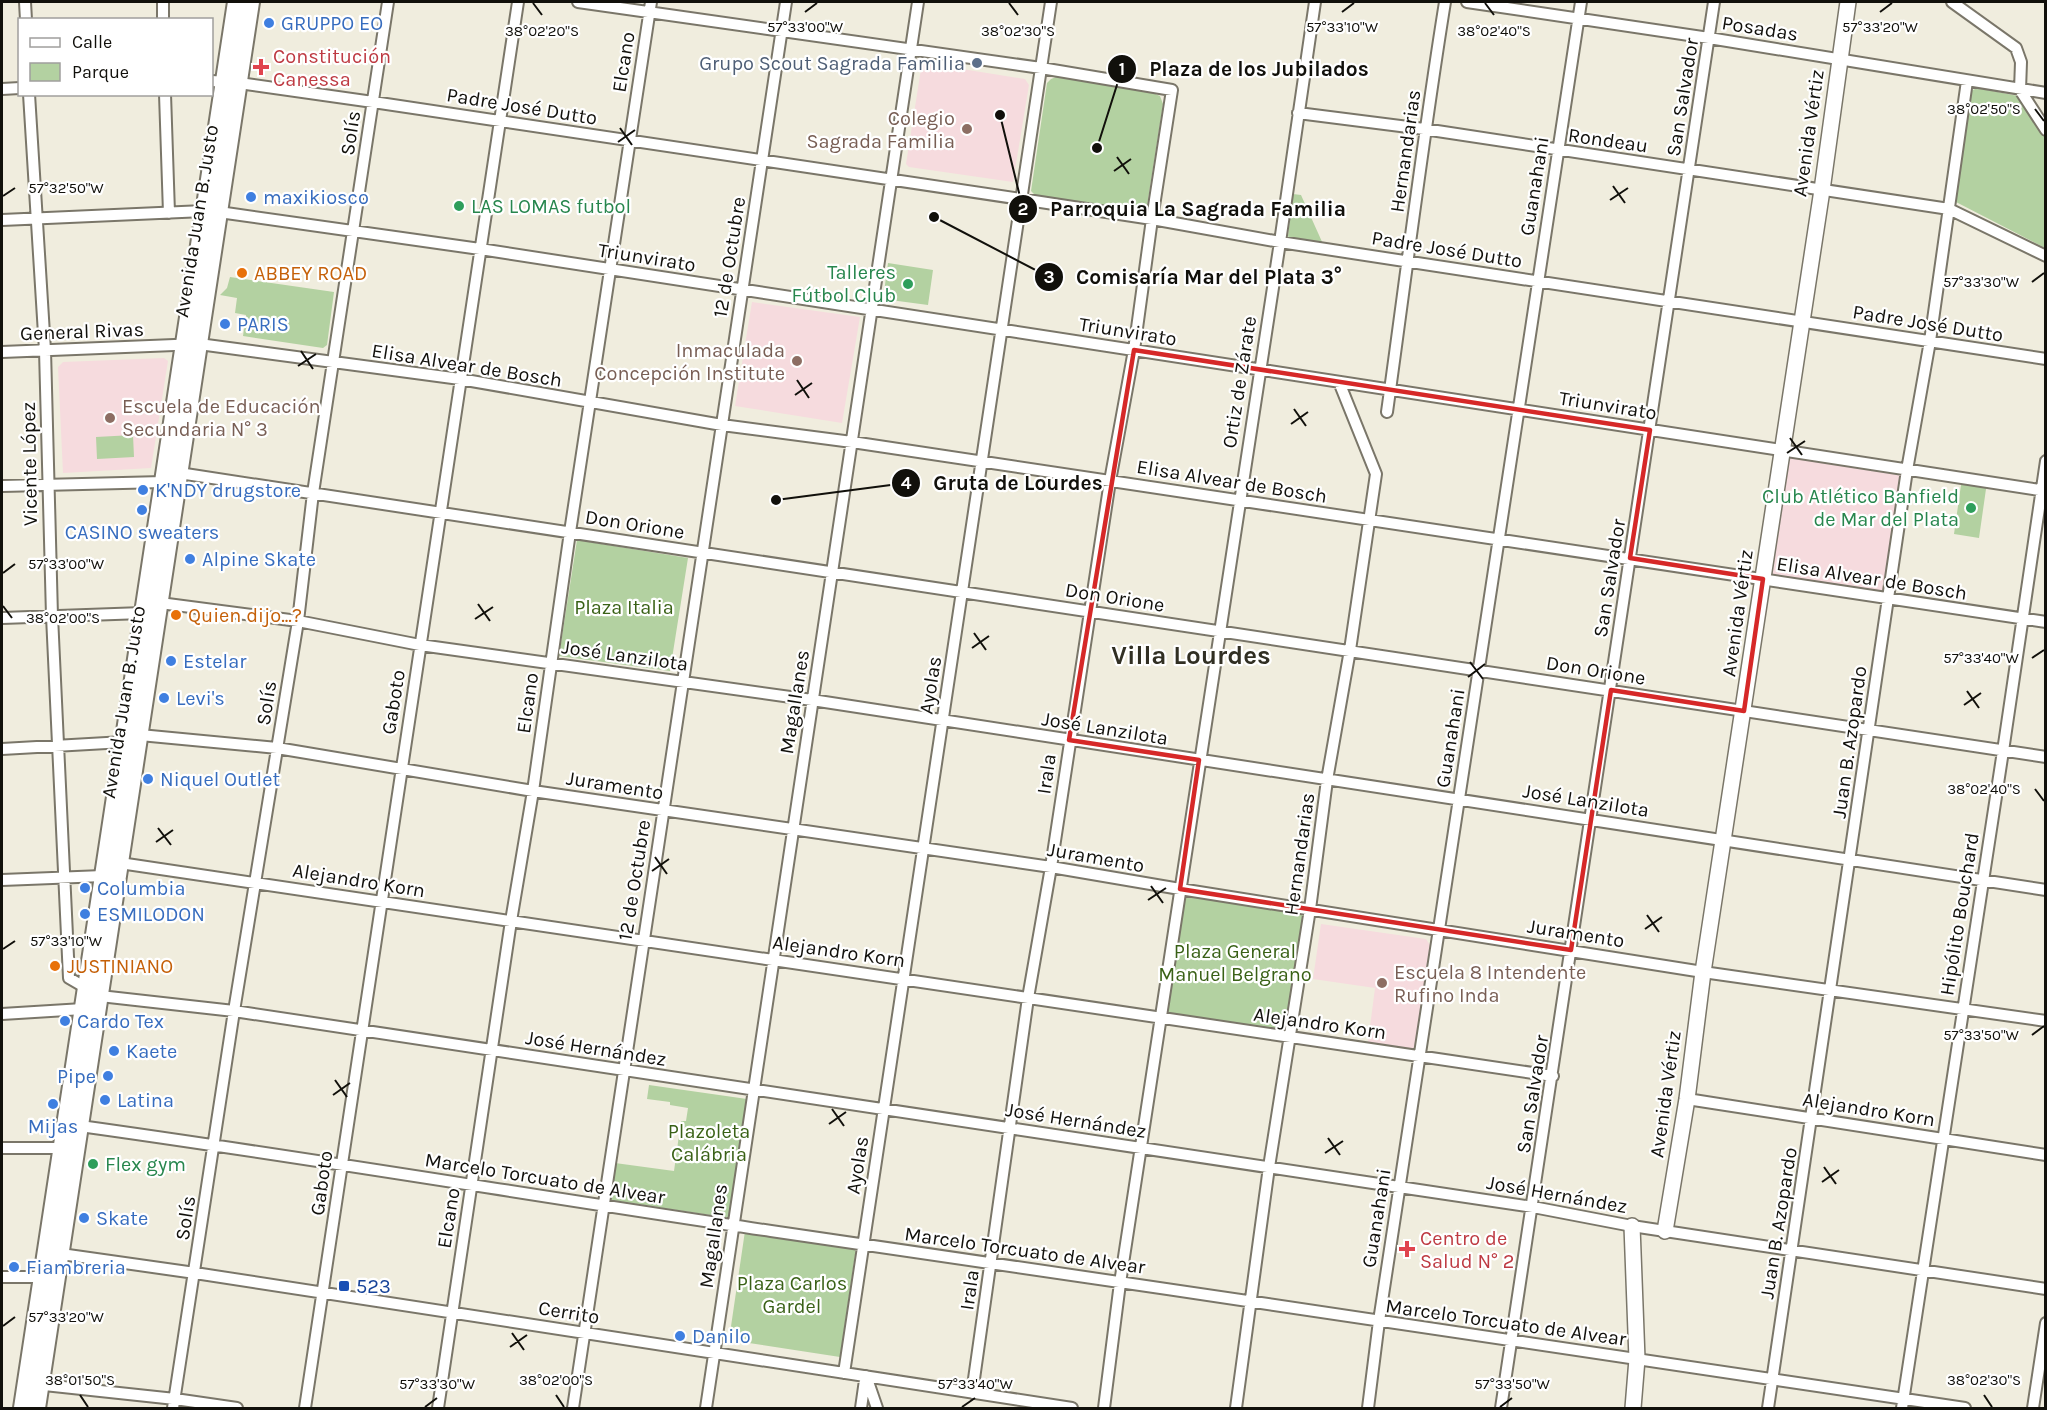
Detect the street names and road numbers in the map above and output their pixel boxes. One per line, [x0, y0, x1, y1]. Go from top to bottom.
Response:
street label: Posadas [1720, 11, 1800, 46]
street label: Elcano [607, 30, 640, 94]
street label: San Salvador [1662, 35, 1703, 158]
street label: Avenida Vértiz [1788, 68, 1829, 198]
street label: Padre José Dutto [445, 83, 599, 130]
street label: Hernandarias [1386, 88, 1425, 214]
street label: Solís [336, 109, 365, 157]
street label: Avenida Juan B. Justo [170, 123, 223, 319]
street label: Rondeau [1566, 124, 1649, 157]
street label: Guanahani [1515, 135, 1554, 237]
street label: 12 de Octubre [709, 195, 750, 319]
street label: Padre José Dutto [1370, 226, 1524, 273]
street label: Triunvirato [596, 238, 697, 277]
street label: Padre José Dutto [1851, 300, 2005, 347]
street label: Triunvirato [1077, 312, 1178, 351]
street label: Ortiz de Zárate [1218, 314, 1261, 450]
street label: General Rivas [20, 318, 144, 345]
street label: Elisa Alvear de Bosch [370, 339, 564, 392]
street label: Triunvirato [1557, 386, 1658, 425]
street label: Vicente López [17, 402, 42, 526]
street label: Elisa Alvear de Bosch [1135, 455, 1329, 508]
street label: Don Orione [584, 505, 686, 544]
street label: San Salvador [1589, 516, 1630, 639]
street label: Avenida Vértiz [1717, 548, 1758, 678]
street label: Elisa Alvear de Bosch [1775, 552, 1969, 605]
street label: Don Orione [1064, 578, 1166, 617]
street label: Avenida Juan B. Justo [97, 604, 150, 800]
street label: José Lanzilota [560, 635, 690, 676]
street label: Magallanes [775, 648, 814, 756]
street label: Don Orione [1545, 651, 1647, 690]
street label: Ayolas [915, 654, 946, 716]
street label: Juan B. Azopardo [1827, 665, 1872, 820]
street label: Gaboto [377, 668, 410, 736]
street label: Elcano [512, 671, 543, 735]
street label: Solís [252, 679, 281, 727]
street label: Guanahani [1431, 687, 1470, 789]
street label: José Lanzilota [1040, 707, 1170, 750]
street label: Irala [1032, 752, 1061, 796]
street label: Juramento [565, 766, 665, 805]
street label: José Lanzilota [1521, 779, 1651, 822]
street label: Hernandarias [1280, 791, 1319, 917]
street label: 12 de Octubre [614, 818, 655, 942]
street label: Hipólito Bouchard [1935, 831, 1984, 997]
street label: Juramento [1046, 838, 1146, 877]
street label: Alejandro Korn [291, 859, 427, 902]
street label: Juramento [1526, 914, 1626, 953]
street label: Alejandro Korn [771, 931, 907, 972]
street label: Alejandro Korn [1252, 1003, 1388, 1044]
street label: José Hernández [524, 1026, 668, 1071]
street label: Avenida Vértiz [1645, 1029, 1686, 1159]
street label: San Salvador [1512, 1032, 1553, 1155]
street label: Alejandro Korn [1801, 1088, 1937, 1131]
street label: José Hernández [1004, 1098, 1148, 1143]
street label: Ayolas [842, 1134, 873, 1196]
street label: Juan B. Azopardo [1755, 1146, 1802, 1301]
street label: Marcelo Torcuato de Alvear [423, 1148, 667, 1209]
street label: Gaboto [306, 1149, 337, 1217]
street label: Guanahani [1357, 1167, 1396, 1269]
street label: José Hernández [1485, 1171, 1629, 1218]
street label: Magallanes [695, 1182, 732, 1290]
street label: Elcano [432, 1186, 465, 1250]
street label: Solís [171, 1194, 200, 1242]
street label: Marcelo Torcuato de Alvear [903, 1222, 1148, 1279]
street label: Irala [955, 1268, 984, 1312]
street label: Marcelo Torcuato de Alvear [1384, 1294, 1629, 1351]
street label: Cerrito [537, 1296, 601, 1329]

